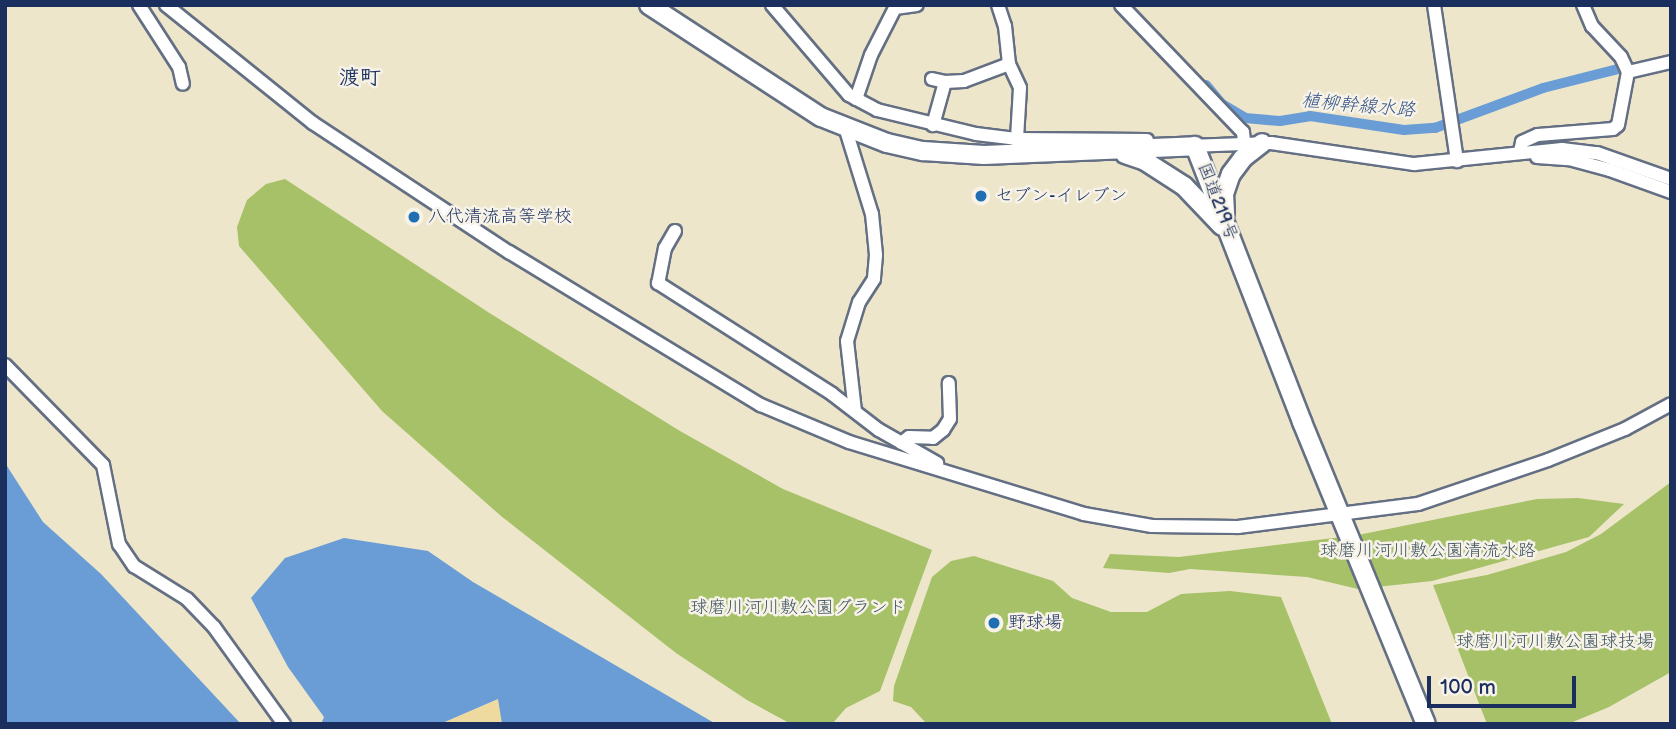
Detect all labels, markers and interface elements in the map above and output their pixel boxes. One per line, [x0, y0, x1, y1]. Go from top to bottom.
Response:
district label: 渡町 [339, 65, 381, 91]
water label: 植柳幹線水路 [1300, 90, 1416, 122]
street label: 国道219号 [1192, 160, 1242, 244]
place label: セブン-イレブン [995, 185, 1128, 207]
marker: セブン-イレブン [973, 188, 989, 204]
place label: 八代清流高等学校 [428, 206, 572, 228]
marker: 八代清流高等学校 [406, 209, 422, 225]
park label: 球磨川河川敷公園清流水路 [1320, 540, 1536, 562]
park label: 球磨川河川敷公園グランド [690, 597, 906, 619]
place label: 野球場 [1008, 612, 1062, 634]
marker: 野球場 [986, 615, 1002, 631]
park label: 球磨川河川敷公園球技場 [1456, 631, 1654, 653]
scale bar [1431, 662, 1580, 706]
text: 100 m [1440, 675, 1496, 700]

